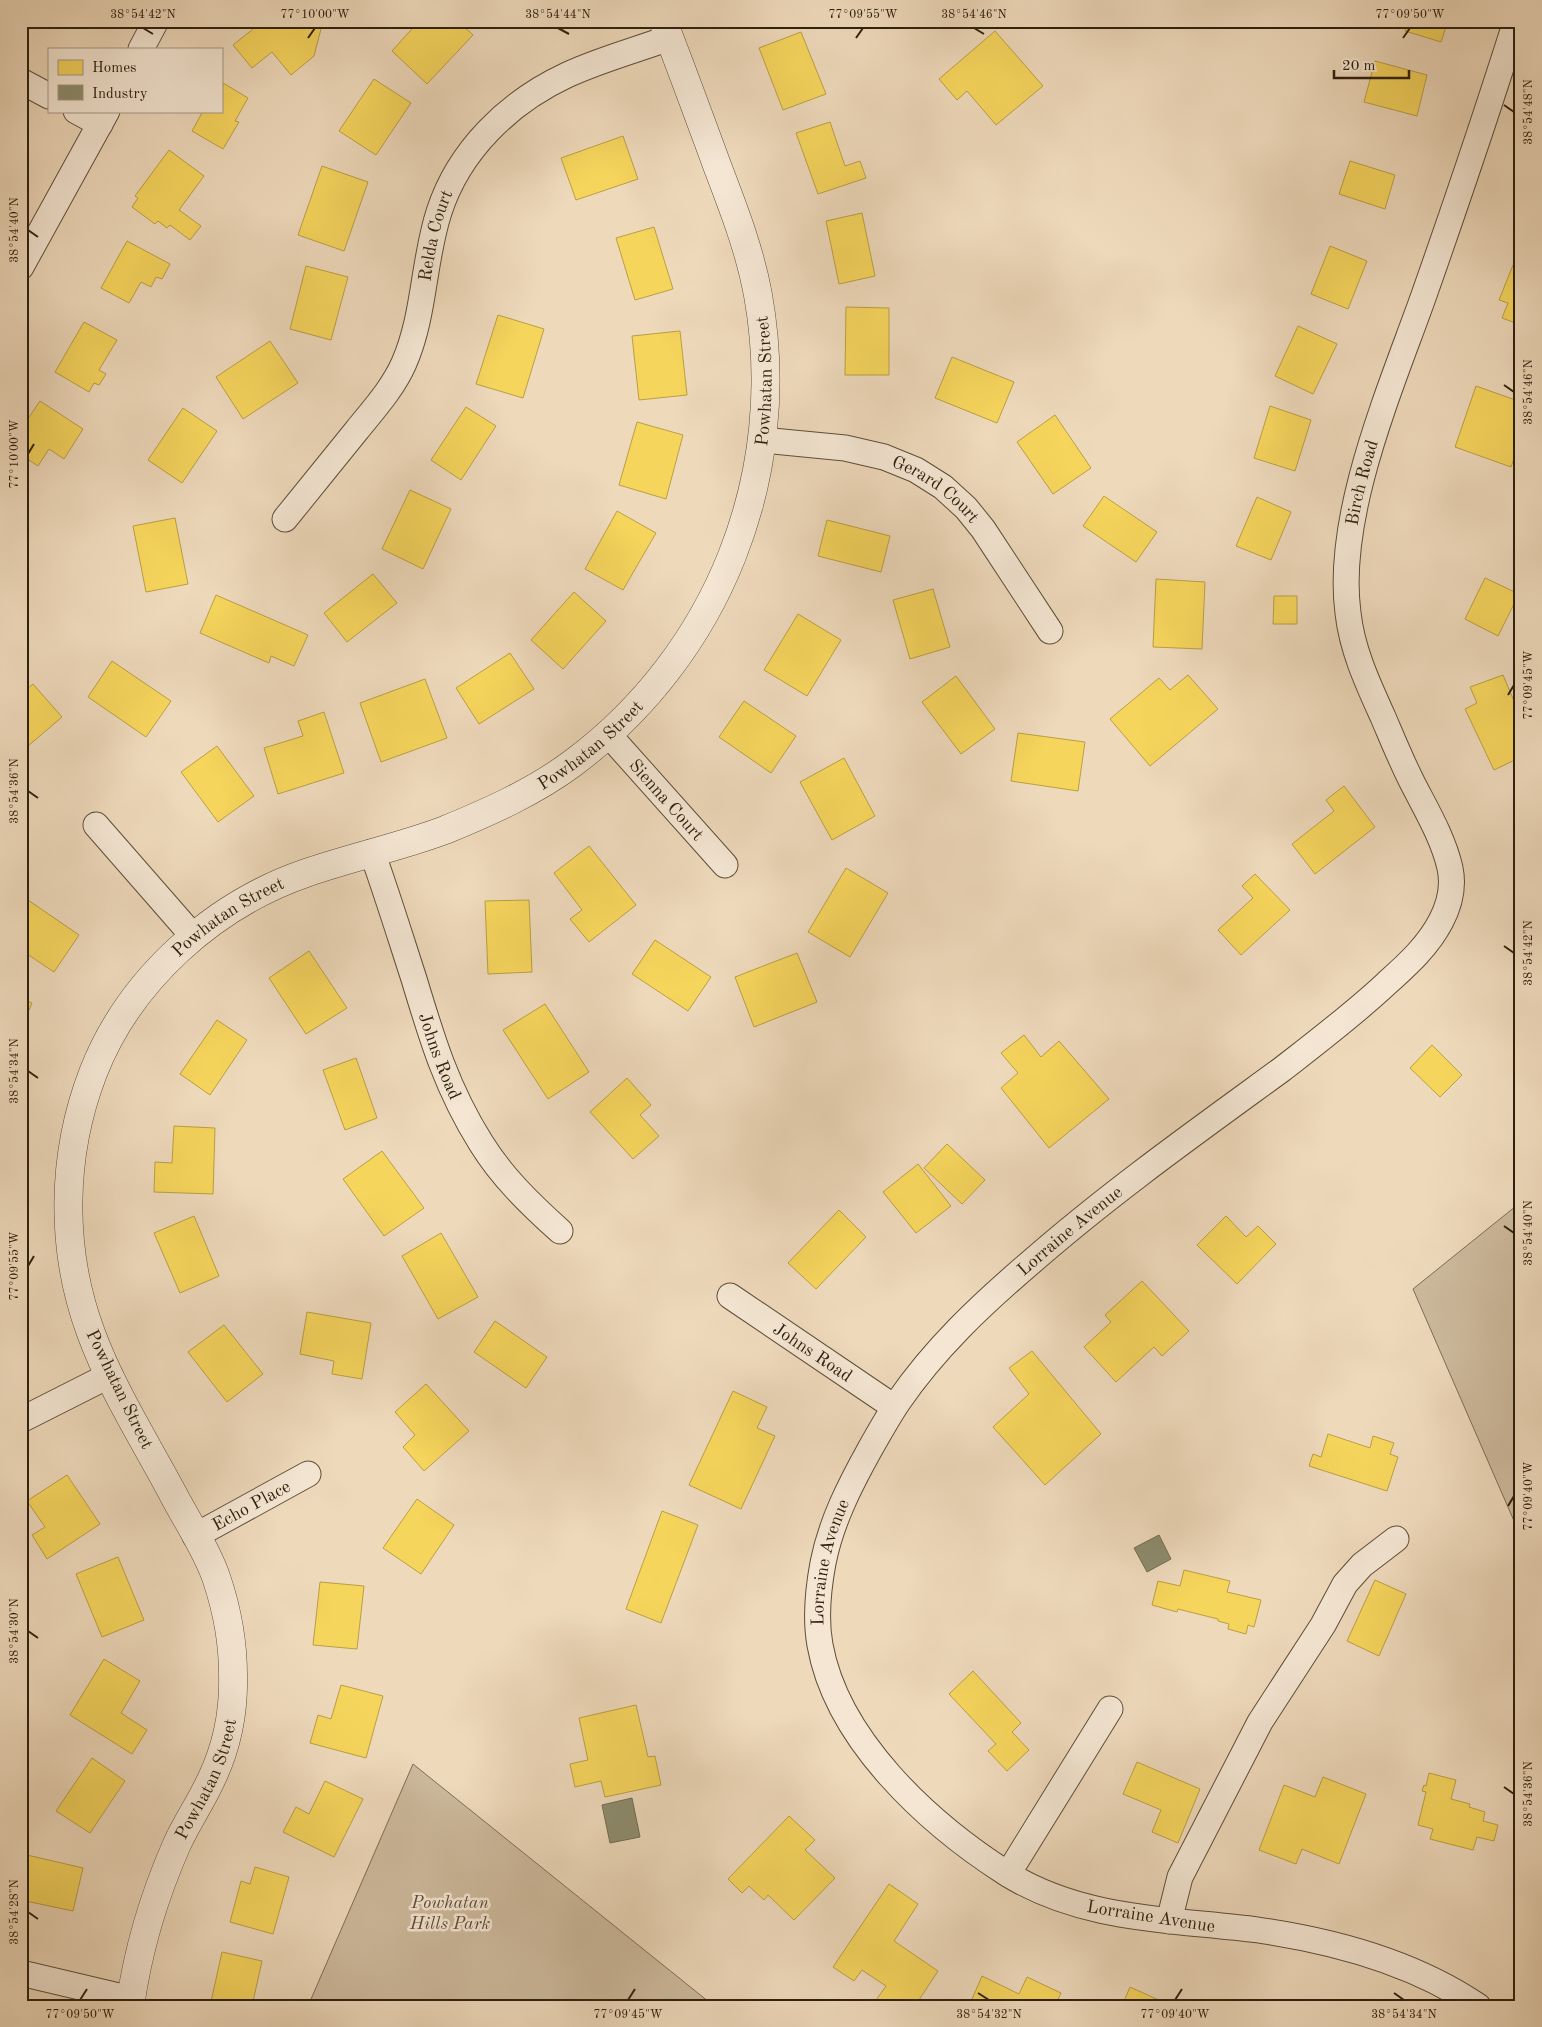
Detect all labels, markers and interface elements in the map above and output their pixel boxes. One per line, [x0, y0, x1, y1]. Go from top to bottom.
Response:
text: 38°54'42"N [110, 8, 176, 21]
text: 38°54'44"N [525, 8, 591, 21]
text: 77°09'55"W [828, 8, 898, 21]
text: 38°54'46"N [941, 8, 1007, 21]
text: 77°09'50"W [1375, 8, 1445, 21]
text: 77°10'00"W [280, 9, 350, 21]
legend [48, 48, 222, 112]
scale bar [1334, 48, 1410, 80]
text: 20 m [1342, 59, 1376, 74]
text: Homes [92, 61, 137, 76]
text: 38°54'48"N [1522, 79, 1535, 145]
text: Industry [92, 87, 148, 102]
street label: Relda Court [417, 187, 456, 283]
text: 38°54'40"N [8, 197, 21, 263]
street label: Powhatan Street [753, 315, 776, 447]
text: 38°54'46"N [1522, 359, 1535, 425]
text: 77°10'00"W [9, 419, 21, 489]
street label: Birch Road [1343, 438, 1382, 527]
street label: Gerard Court [889, 453, 982, 527]
text: 77°09'45"W [1522, 650, 1535, 720]
street label: Powhatan Street [535, 697, 647, 794]
street label: Sienna Court [625, 756, 707, 844]
text: 38°54'36"N [8, 758, 21, 824]
street label: Powhatan Street [169, 875, 287, 961]
text: 38°54'42"N [1522, 920, 1535, 986]
street label: Johns Road [415, 1011, 464, 1103]
text: 38°54'34"N [8, 1038, 21, 1104]
street label: Lorraine Avenue [1014, 1183, 1126, 1280]
text: 38°54'40"N [1522, 1200, 1535, 1266]
text: 77°09'55"W [8, 1231, 21, 1301]
street label: Johns Road [769, 1320, 855, 1386]
street label: Powhatan Street [82, 1327, 156, 1452]
text: 77°09'40"W [1523, 1461, 1535, 1531]
street label: Echo Place [209, 1477, 294, 1535]
street label: Lorraine Avenue [809, 1496, 853, 1626]
text: 38°54'30"N [8, 1598, 21, 1664]
street label: Powhatan Street [173, 1717, 240, 1843]
text: 38°54'36"N [1522, 1761, 1535, 1827]
text: 38°54'28"N [8, 1879, 21, 1945]
park label: Powhatan Hills Park [409, 1894, 490, 1933]
street label: Lorraine Avenue [1085, 1898, 1216, 1936]
text: 77°09'50"W [45, 2008, 115, 2021]
text: 77°09'45"W [593, 2008, 663, 2021]
text: 38°54'32"N [956, 2008, 1022, 2021]
text: 38°54'34"N [1371, 2008, 1437, 2021]
text: 77°09'40"W [1140, 2009, 1210, 2021]

